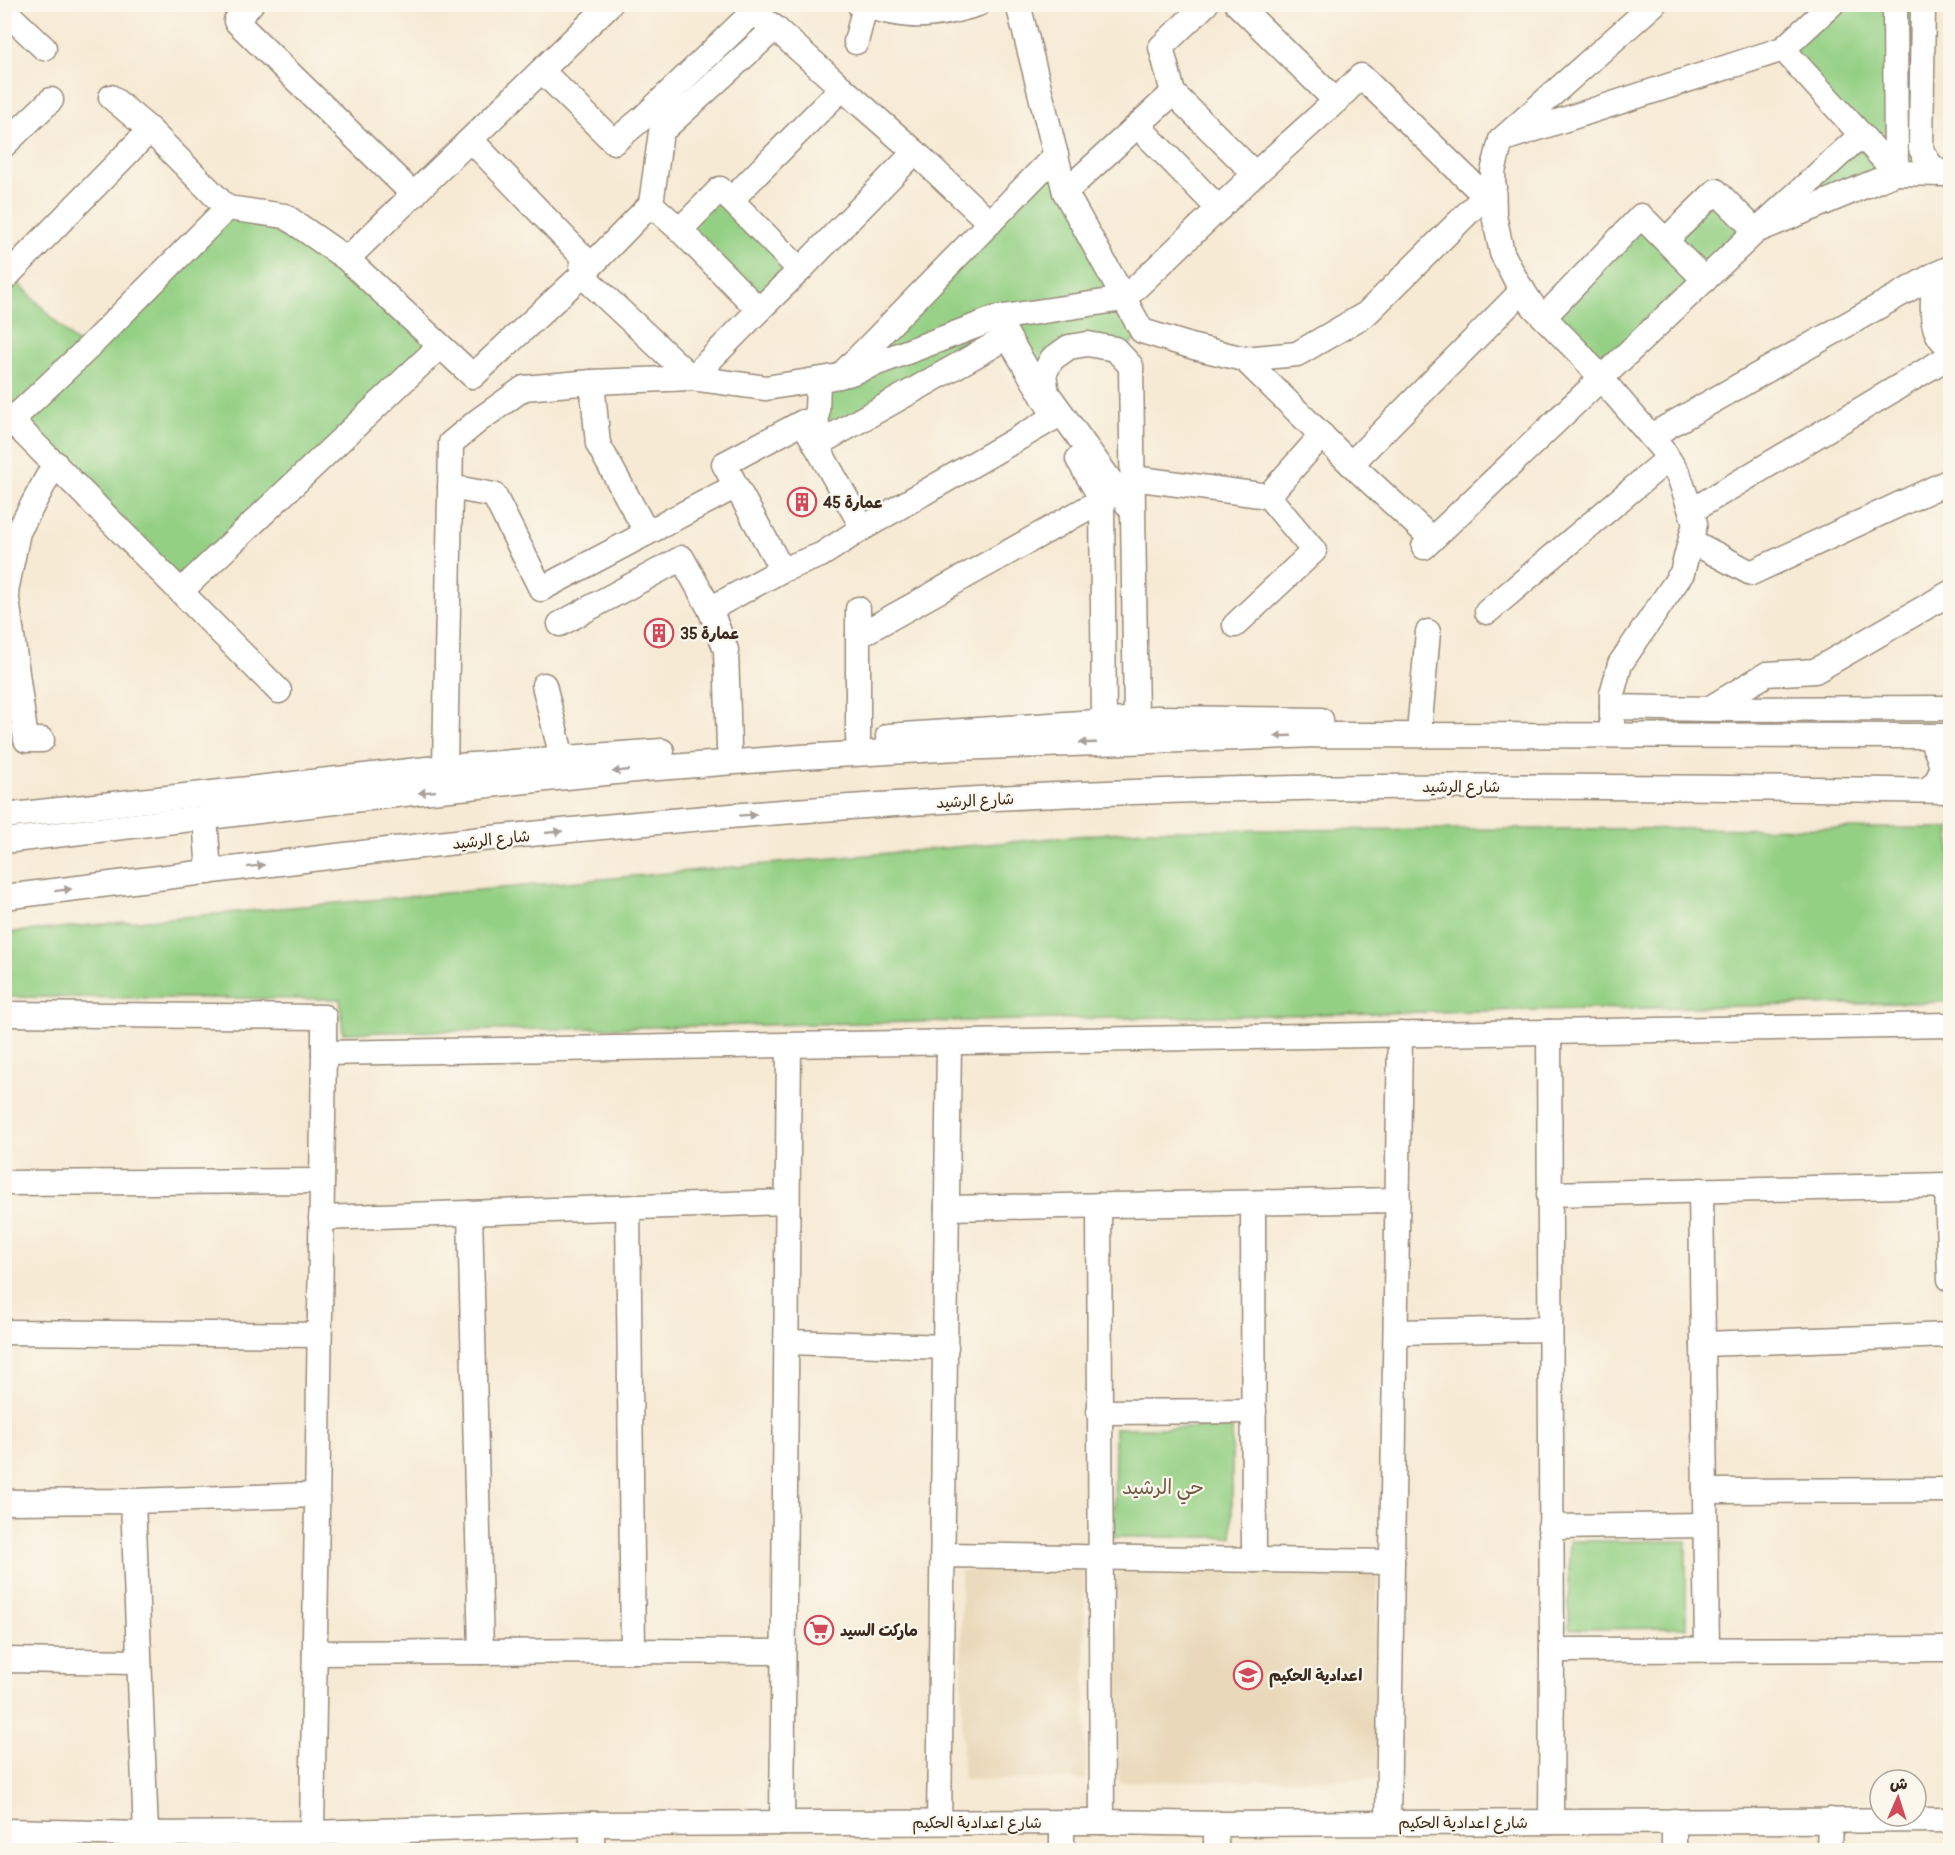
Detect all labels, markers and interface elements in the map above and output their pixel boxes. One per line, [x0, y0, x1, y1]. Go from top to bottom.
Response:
building icon: عمارة 45 [786, 486, 818, 518]
place label: عمارة 45 [823, 493, 883, 513]
building icon: عمارة 35 [643, 617, 675, 649]
place label: عمارة 35 [680, 624, 740, 644]
one-way arrow [1274, 732, 1293, 741]
one-way arrow [1079, 739, 1098, 748]
one-way arrow [611, 766, 630, 776]
street label: شارع الرشيد [1422, 777, 1500, 798]
one-way arrow [418, 787, 437, 796]
street label: شارع الرشيد [935, 789, 1015, 814]
one-way arrow [739, 810, 758, 820]
street label: شارع الرشيد [451, 826, 531, 855]
one-way arrow [545, 827, 564, 837]
one-way arrow [247, 862, 266, 871]
one-way arrow [53, 885, 72, 895]
district label: حي الرشيد [1122, 1475, 1204, 1505]
supermarket icon: ماركت السيد [803, 1614, 835, 1646]
place label: ماركت السيد [840, 1621, 918, 1641]
school or university icon: اعدادية الحكيم [1232, 1659, 1264, 1691]
place label: اعدادية الحكيم [1269, 1666, 1362, 1688]
north arrow [1868, 1768, 1928, 1828]
text: ش [1889, 1774, 1908, 1794]
street label: شارع اعدادية الحكيم [912, 1813, 1042, 1835]
street label: شارع اعدادية الحكيم [1398, 1813, 1528, 1835]

